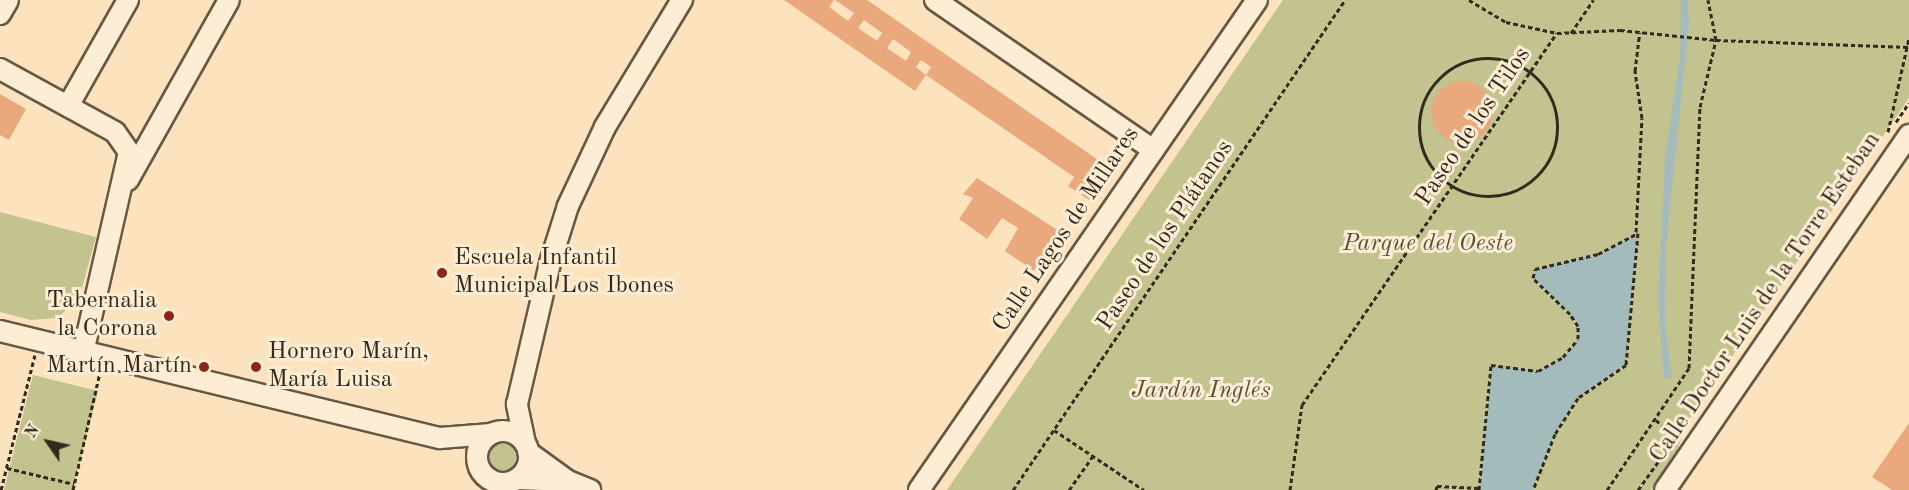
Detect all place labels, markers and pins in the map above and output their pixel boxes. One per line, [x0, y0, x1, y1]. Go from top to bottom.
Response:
place label: Escuela Infantil Municipal Los Ibones [454, 245, 674, 301]
marker: Escuela Infantil Municipal Los Ibones [435, 266, 449, 280]
place label: Tabernalia la Corona [46, 288, 157, 344]
marker: Tabernalia la Corona [162, 309, 176, 323]
place label: Hornero Marín, María Luisa [268, 339, 429, 395]
place label: Martín Martín [46, 353, 192, 381]
marker: Martín Martín [197, 360, 211, 374]
marker: Hornero Marín, María Luisa [249, 360, 263, 374]

